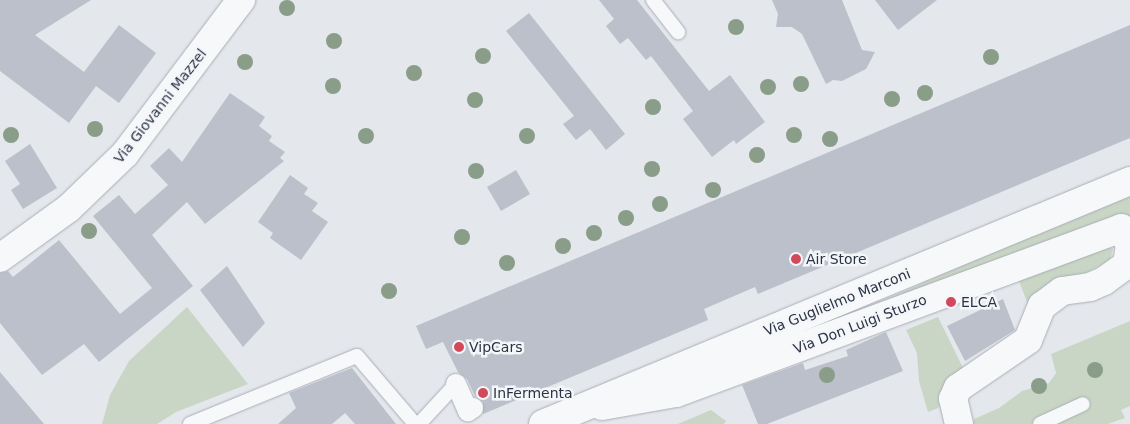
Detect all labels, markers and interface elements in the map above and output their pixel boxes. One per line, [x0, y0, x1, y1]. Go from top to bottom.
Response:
street label: Via Giovanni Mazzel [110, 46, 210, 166]
place label: Air Store [806, 251, 867, 267]
marker: Air Store [790, 253, 802, 265]
street label: Via Guglielmo Marconi [761, 265, 913, 339]
street label: Via Don Luigi Sturzo [791, 291, 929, 357]
place label: ELCA [961, 294, 997, 310]
marker: ELCA [945, 296, 957, 308]
place label: VipCars [469, 339, 522, 355]
marker: VipCars [453, 341, 465, 353]
place label: InFermenta [493, 385, 573, 401]
marker: InFermenta [477, 387, 489, 399]

